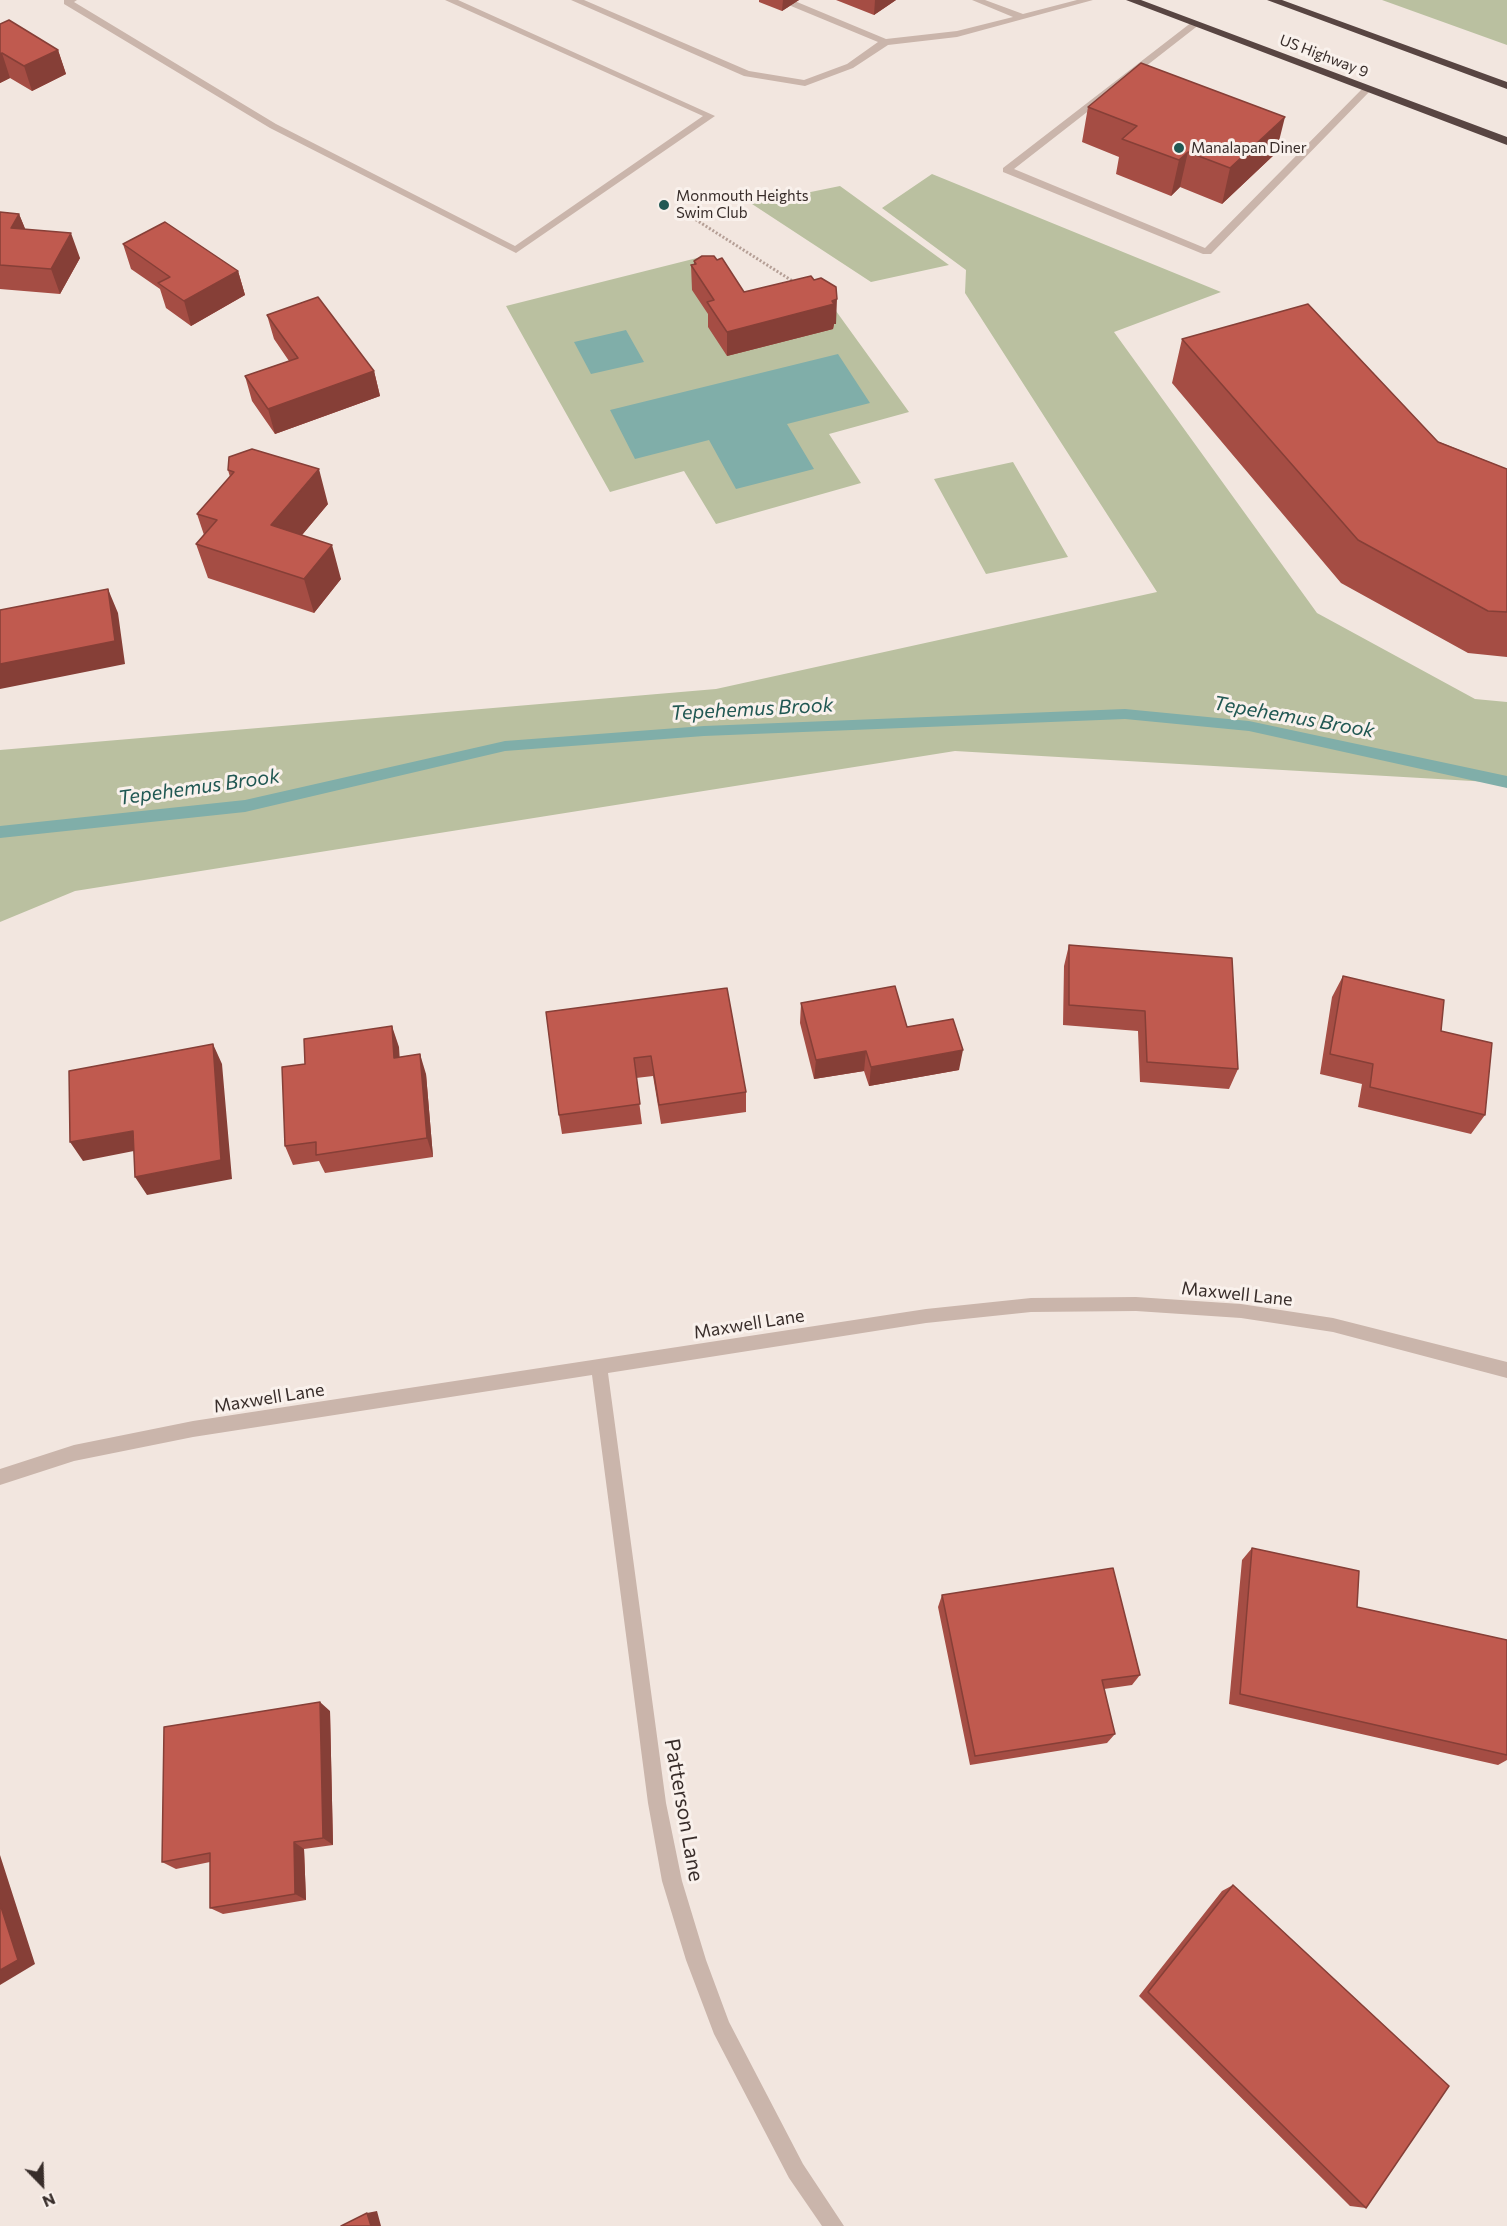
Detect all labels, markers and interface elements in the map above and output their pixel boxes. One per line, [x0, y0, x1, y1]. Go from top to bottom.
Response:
street label: US Highway 9 [1277, 31, 1371, 81]
place label: Manalapan Diner [1191, 139, 1307, 157]
marker: Manalapan Diner [1172, 141, 1186, 155]
place label: Monmouth Heights Swim Club [676, 187, 809, 222]
marker: Monmouth Heights Swim Club [657, 198, 671, 212]
water label: Tepehemus Brook [1212, 691, 1376, 743]
water label: Tepehemus Brook [670, 693, 834, 725]
water label: Tepehemus Brook [117, 764, 281, 810]
street label: Maxwell Lane [1180, 1277, 1294, 1311]
street label: Maxwell Lane [692, 1305, 806, 1343]
street label: Maxwell Lane [212, 1379, 326, 1417]
street label: Patterson Lane [659, 1737, 709, 1883]
north arrow [12, 2154, 72, 2214]
text: N [40, 2190, 58, 2212]

